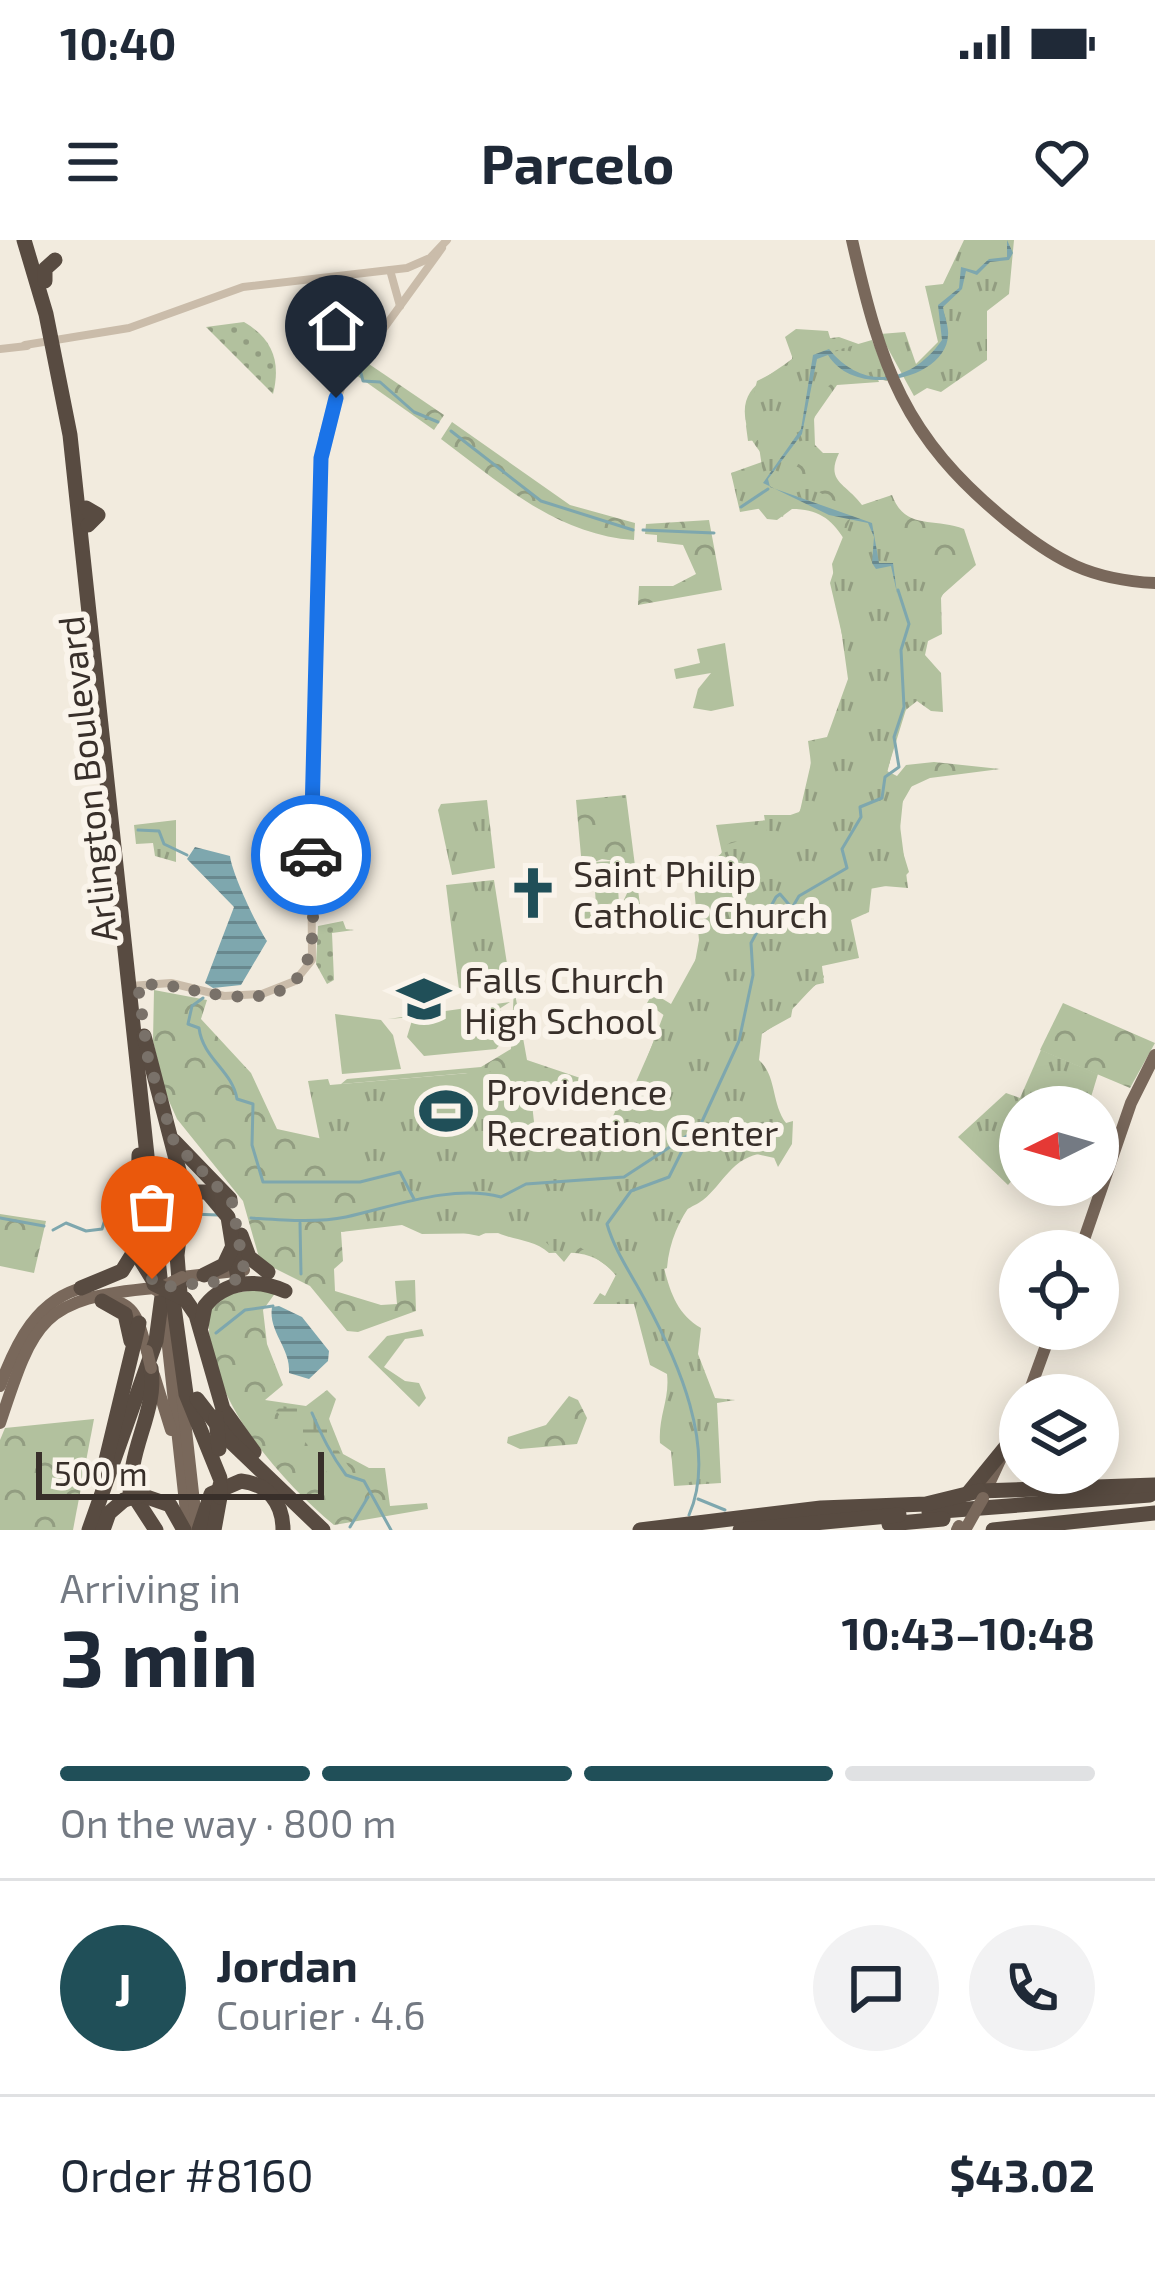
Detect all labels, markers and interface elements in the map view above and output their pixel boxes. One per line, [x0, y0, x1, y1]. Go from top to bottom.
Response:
text: 10:40 [60, 15, 176, 69]
icon: menu [60, 129, 126, 195]
icon: heart [1029, 129, 1095, 195]
text: Parcelo [481, 130, 674, 195]
pin [285, 275, 387, 398]
icon: home [303, 293, 369, 359]
street label: Arlington Boulevard [48, 614, 124, 944]
courier [251, 795, 371, 915]
icon: car [278, 822, 344, 888]
place label: Saint Philip Catholic Church [573, 851, 828, 935]
church icon: Saint Philip Catholic Church [504, 864, 562, 922]
place label: Falls Church High School [464, 957, 664, 1041]
school or university icon: Falls Church High School [395, 970, 453, 1028]
place label: Providence Recreation Center [486, 1069, 778, 1153]
sports icon: Providence Recreation Center [417, 1082, 475, 1140]
north arrow [999, 1086, 1119, 1206]
map controls [999, 1086, 1119, 1494]
pin [101, 1156, 203, 1279]
icon: bag [119, 1174, 185, 1240]
button: locate [999, 1230, 1119, 1350]
button: layers [999, 1374, 1119, 1494]
scale bar [36, 1446, 324, 1499]
text: 500 m [54, 1453, 148, 1493]
text: Arriving in [60, 1564, 241, 1611]
text: 10:43–10:48 [842, 1605, 1095, 1659]
text: 3 min [60, 1609, 258, 1703]
text: On the way · 800 m [60, 1799, 396, 1846]
button: chat [813, 1925, 939, 2051]
button: phone [969, 1925, 1095, 2051]
text: Jordan [216, 1937, 358, 1991]
text: J [115, 1961, 131, 2015]
text: Courier · 4.6 [216, 1991, 426, 2038]
text: Order #8160 [60, 2147, 314, 2201]
text: $43.02 [949, 2147, 1095, 2201]

